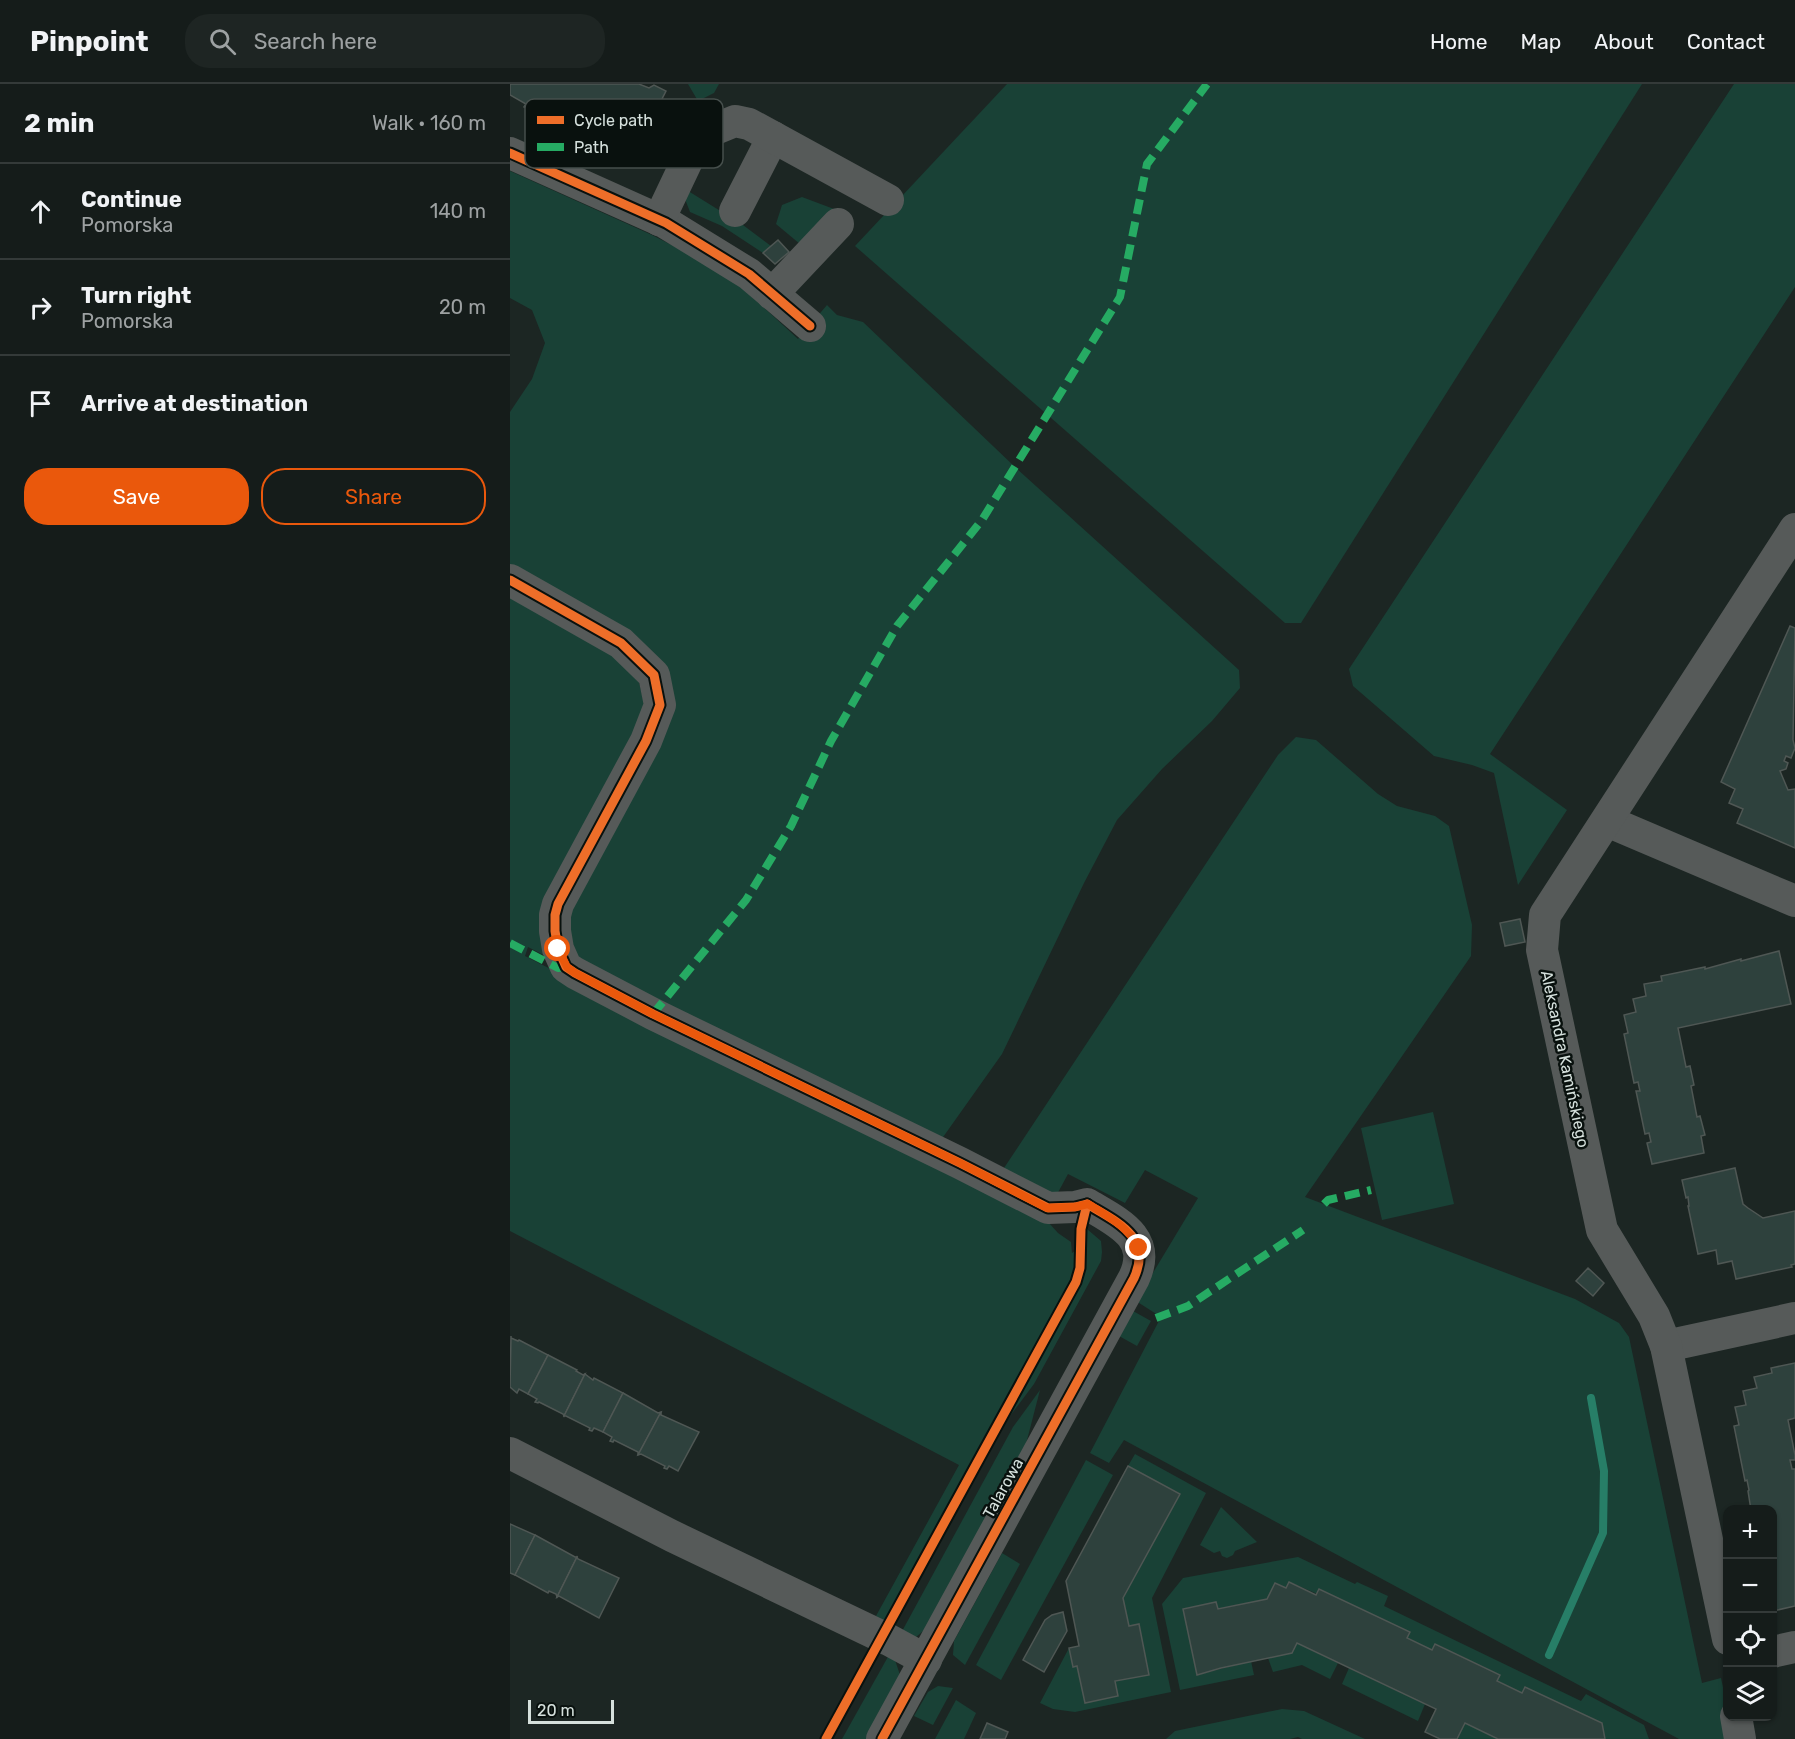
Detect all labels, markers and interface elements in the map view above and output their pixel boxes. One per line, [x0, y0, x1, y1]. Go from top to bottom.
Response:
search box [185, 14, 605, 68]
text: Pinpoint [30, 25, 149, 58]
icon: search [206, 25, 239, 58]
text: Search here [254, 28, 377, 55]
text: Home [1430, 29, 1487, 54]
text: Map [1520, 29, 1561, 54]
text: About [1594, 29, 1654, 54]
text: Contact [1687, 29, 1765, 54]
legend [525, 99, 723, 168]
text: 2 min [24, 108, 94, 139]
text: Walk · 160 m [372, 111, 486, 135]
text: Cycle path [574, 111, 653, 130]
text: Path [574, 138, 609, 157]
text: Continue [81, 186, 182, 213]
icon: ahead [24, 195, 57, 228]
text: 140 m [430, 199, 486, 223]
text: Pomorska [81, 213, 173, 237]
text: Turn right [81, 282, 191, 309]
icon: right [24, 291, 57, 324]
text: 20 m [439, 295, 486, 319]
text: Pomorska [81, 309, 173, 333]
icon: arrive [24, 387, 57, 420]
text: Arrive at destination [81, 390, 308, 417]
button: Save [24, 468, 249, 525]
button: Share [261, 468, 486, 525]
route start [544, 935, 570, 961]
street label: Aleksandra Kamińskiego [1537, 969, 1593, 1149]
route end [1125, 1234, 1151, 1260]
street label: Talarowa [979, 1455, 1027, 1521]
map controls [1723, 1505, 1777, 1721]
button: + [1723, 1505, 1777, 1559]
button: − [1723, 1559, 1777, 1613]
button: locate [1723, 1613, 1777, 1667]
button: layers [1723, 1667, 1777, 1721]
scale bar [528, 1697, 614, 1724]
text: 20 m [537, 1701, 575, 1720]

